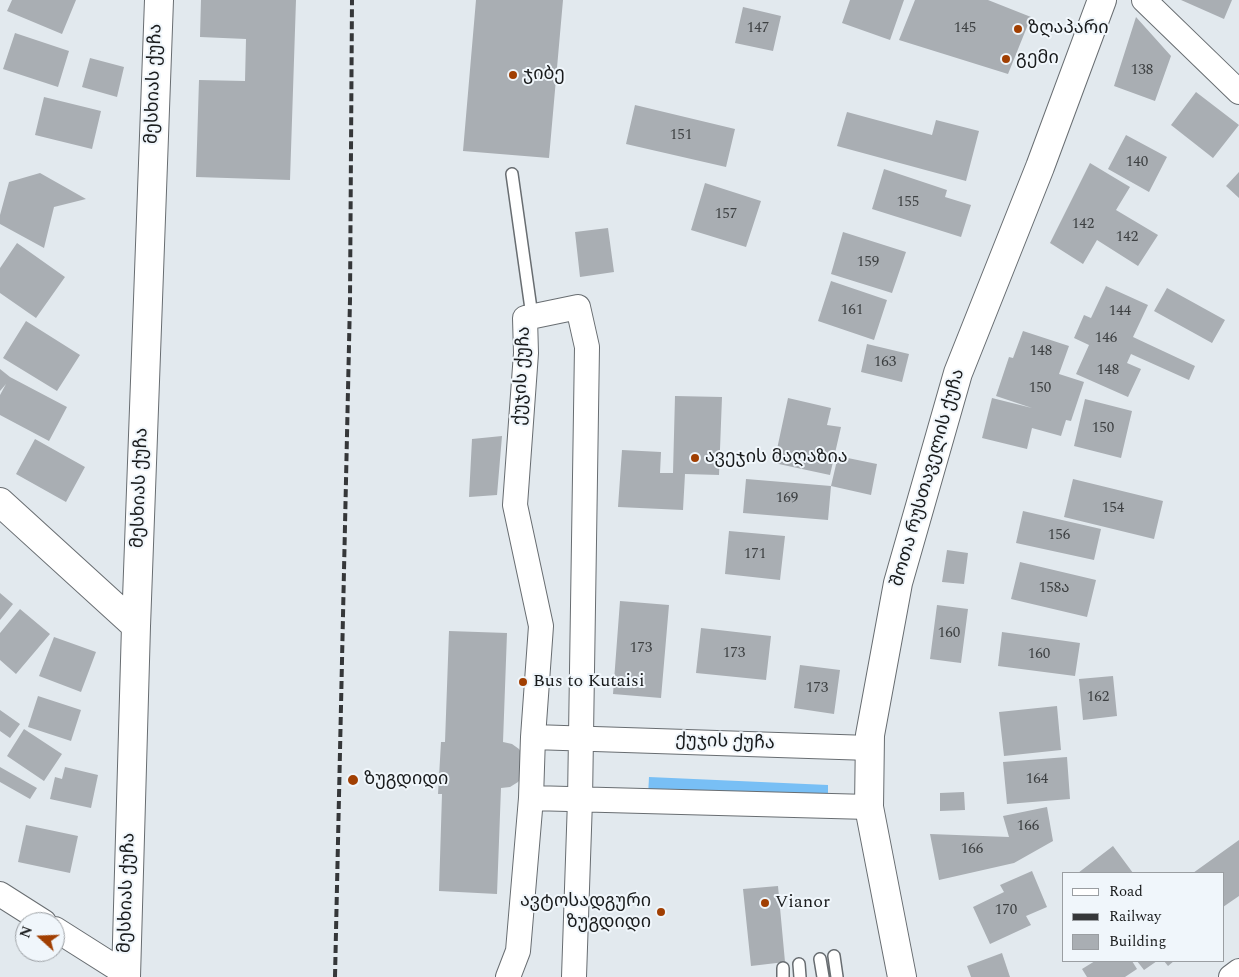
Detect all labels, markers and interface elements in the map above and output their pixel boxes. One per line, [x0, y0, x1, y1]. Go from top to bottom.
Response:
place label: ზღაპარი [1028, 18, 1109, 40]
house number: 147 [747, 20, 769, 38]
house number: 145 [954, 20, 976, 38]
street label: მესხიას ქუჩა [142, 23, 168, 145]
marker: ზღაპარი [1012, 23, 1024, 35]
place label: გემი [1016, 48, 1059, 70]
marker: გემი [1000, 53, 1012, 65]
house number: 138 [1131, 62, 1153, 80]
place label: ჯიბე [523, 64, 565, 86]
marker: ჯიბე [507, 69, 519, 81]
house number: 151 [670, 127, 692, 145]
house number: 140 [1126, 154, 1148, 172]
house number: 155 [897, 194, 919, 212]
house number: 157 [715, 206, 737, 224]
house number: 142 [1072, 216, 1094, 234]
house number: 142 [1116, 229, 1138, 247]
house number: 159 [857, 254, 879, 272]
house number: 161 [841, 302, 863, 320]
house number: 144 [1109, 303, 1131, 321]
street label: ქუჯის ქუჩა [510, 326, 536, 426]
house number: 146 [1095, 330, 1117, 348]
house number: 148 [1030, 343, 1052, 361]
house number: 163 [874, 354, 896, 372]
house number: 148 [1097, 362, 1119, 380]
street label: შოთა რუსთაველის ქუჩა [888, 367, 970, 589]
house number: 150 [1029, 380, 1051, 398]
house number: 150 [1092, 420, 1114, 438]
street label: მესხიას ქუჩა [128, 427, 154, 549]
place label: ავეჯის მაღაზია [705, 447, 848, 469]
marker: ავეჯის მაღაზია [689, 452, 701, 464]
house number: 169 [776, 490, 798, 508]
house number: 154 [1102, 500, 1124, 518]
house number: 156 [1048, 527, 1070, 545]
house number: 171 [744, 546, 766, 564]
house number: 158ა [1039, 580, 1069, 598]
house number: 160 [938, 625, 960, 643]
house number: 173 [630, 640, 652, 658]
house number: 173 [723, 645, 745, 663]
house number: 160 [1028, 646, 1050, 664]
place label: Bus to Kutaisi [533, 671, 645, 693]
marker: Bus to Kutaisi [517, 676, 529, 688]
house number: 173 [806, 680, 828, 698]
house number: 162 [1087, 689, 1109, 707]
street label: ქუჯის ქუჩა [675, 730, 775, 756]
place label: ზუგდიდი [364, 769, 448, 791]
house number: 164 [1026, 771, 1048, 789]
marker: ზუგდიდი [346, 773, 360, 787]
house number: 166 [1017, 818, 1039, 836]
street label: მესხიას ქუჩა [115, 832, 141, 954]
house number: 166 [961, 841, 983, 859]
legend [1062, 872, 1224, 962]
text: Road [1109, 880, 1143, 903]
place label: ავტოსადგური ზუგდიდი [520, 891, 651, 934]
place label: Vianor [775, 892, 830, 914]
marker: Vianor [759, 897, 771, 909]
house number: 170 [995, 902, 1017, 920]
text: Railway [1109, 905, 1161, 928]
marker: ავტოსადგური ზუგდიდი [655, 906, 667, 918]
north arrow [15, 912, 65, 962]
text: N [15, 923, 38, 941]
text: Building [1109, 930, 1166, 953]

